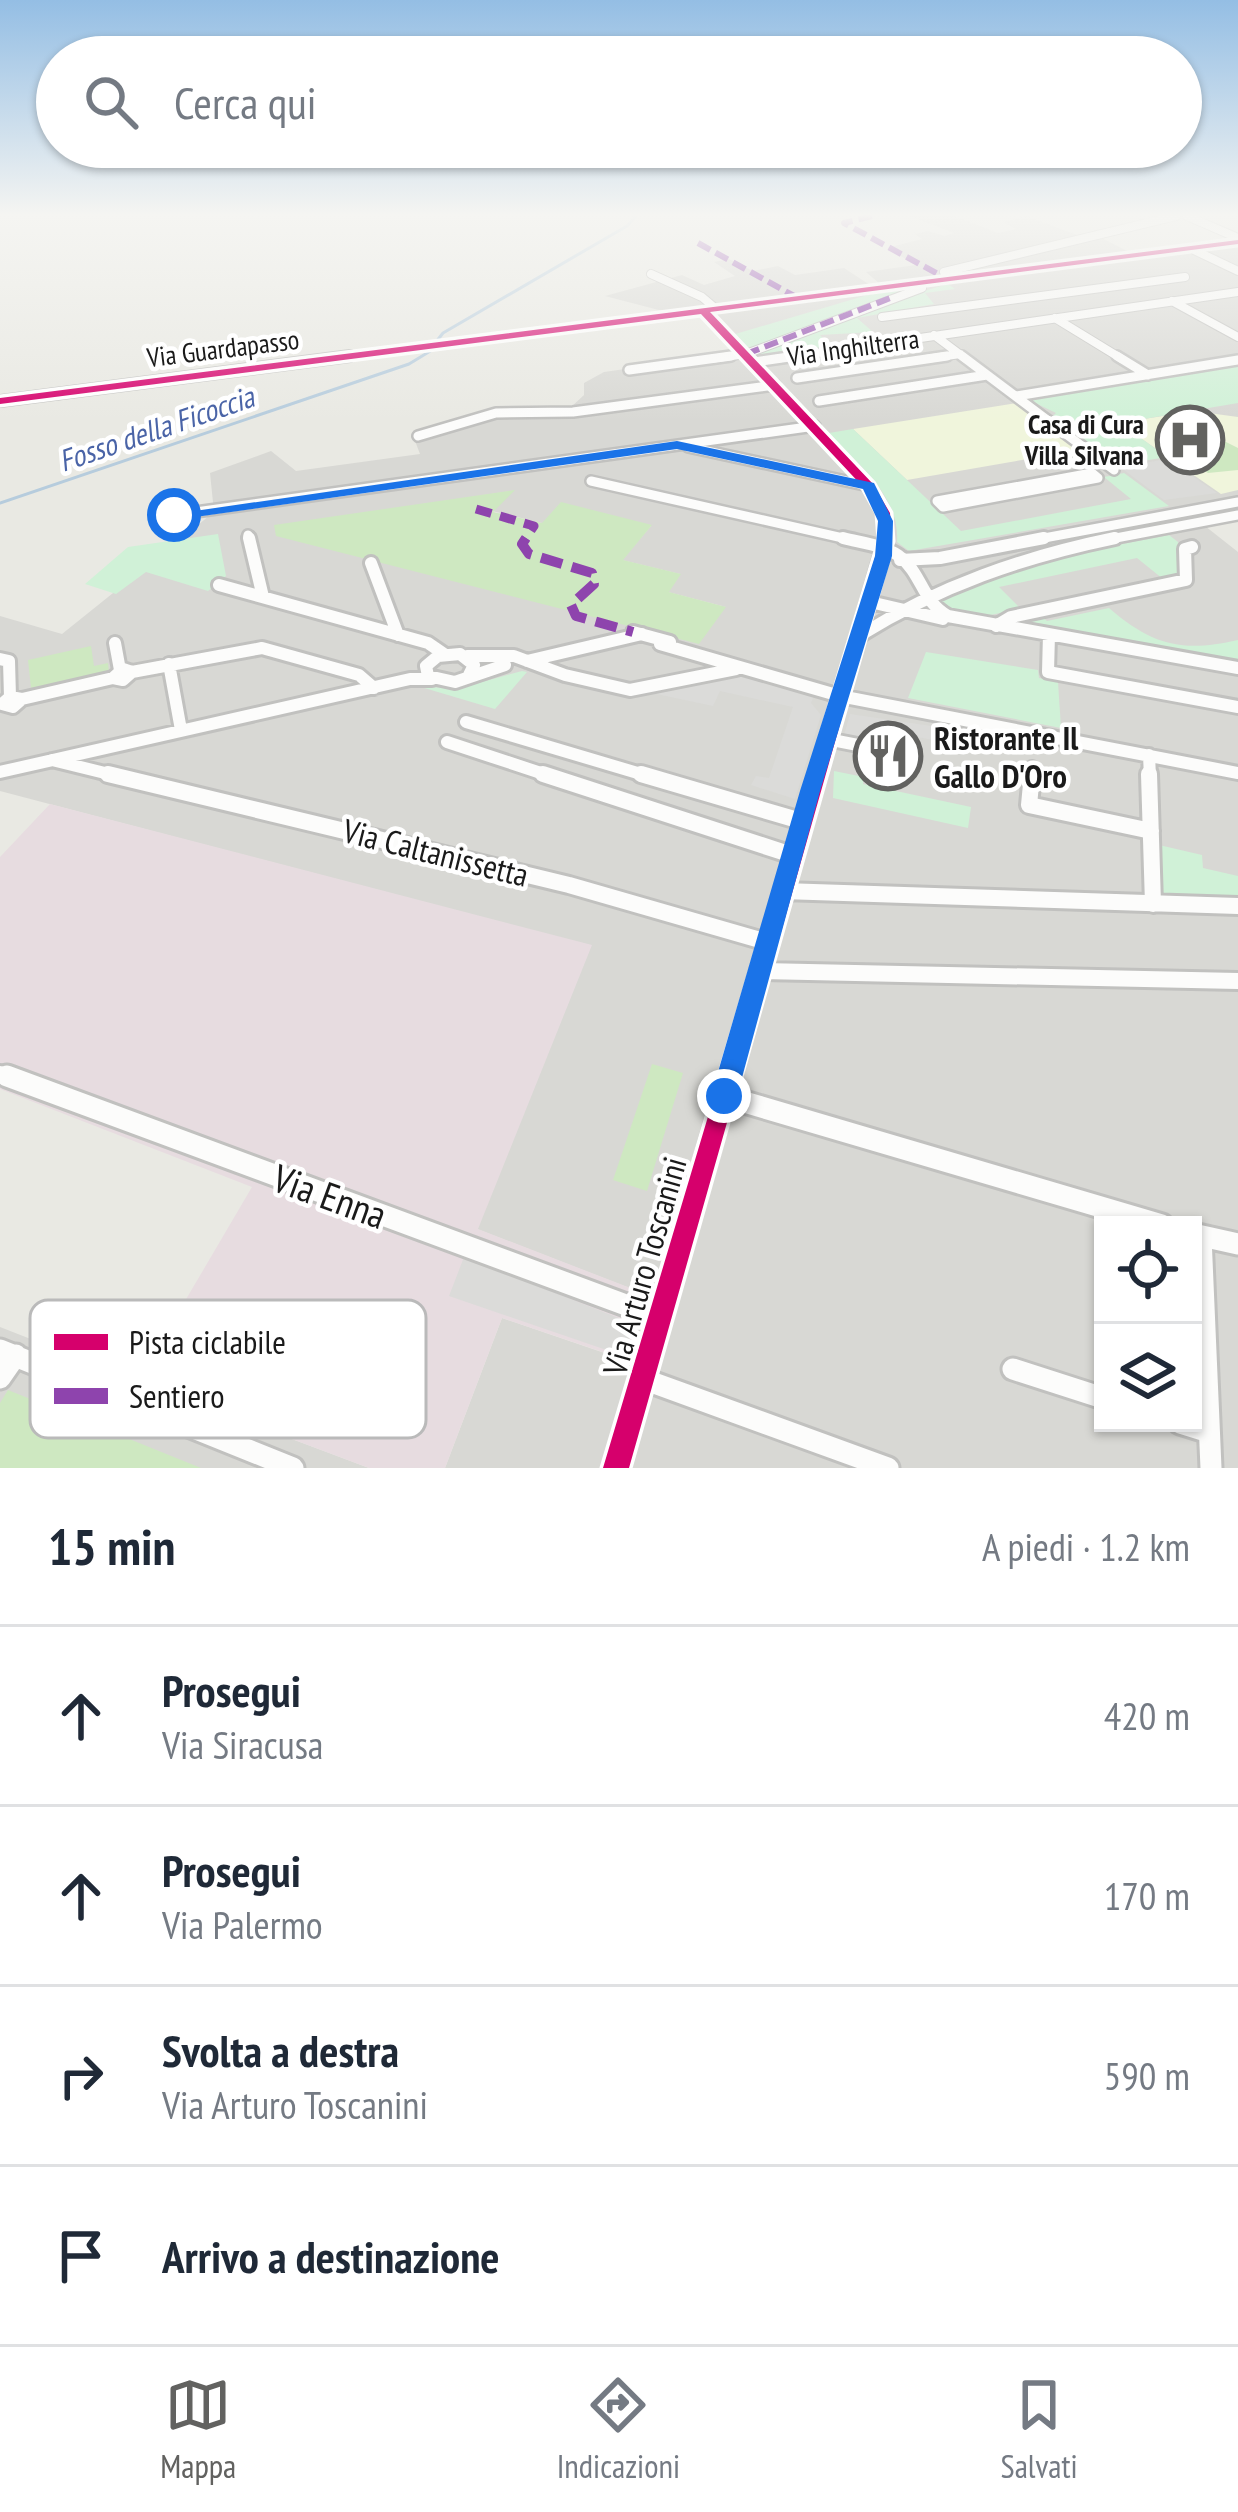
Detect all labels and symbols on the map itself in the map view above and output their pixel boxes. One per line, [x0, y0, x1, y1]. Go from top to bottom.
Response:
street label: Via Inghilterra [784, 321, 921, 373]
street label: Via Guardapasso [144, 322, 301, 374]
water label: Fosso della Ficoccia [53, 376, 261, 480]
hospital icon: Casa di Cura Villa Silvana [1155, 405, 1225, 475]
place label: Casa di Cura Villa Silvana [1024, 407, 1144, 472]
route start [147, 488, 201, 542]
place label: Ristorante Il Gallo D'Oro [934, 716, 1079, 797]
restaurant icon: Ristorante Il Gallo D'Oro [853, 721, 923, 791]
street label: Via Caltanissetta [338, 808, 533, 896]
route end [697, 1069, 751, 1123]
street label: Via Enna [265, 1152, 394, 1240]
street label: Via Arturo Toscanini [592, 1152, 696, 1381]
legend [30, 1300, 426, 1438]
text: Pista ciclabile [129, 1320, 286, 1363]
text: Sentiero [129, 1374, 224, 1417]

